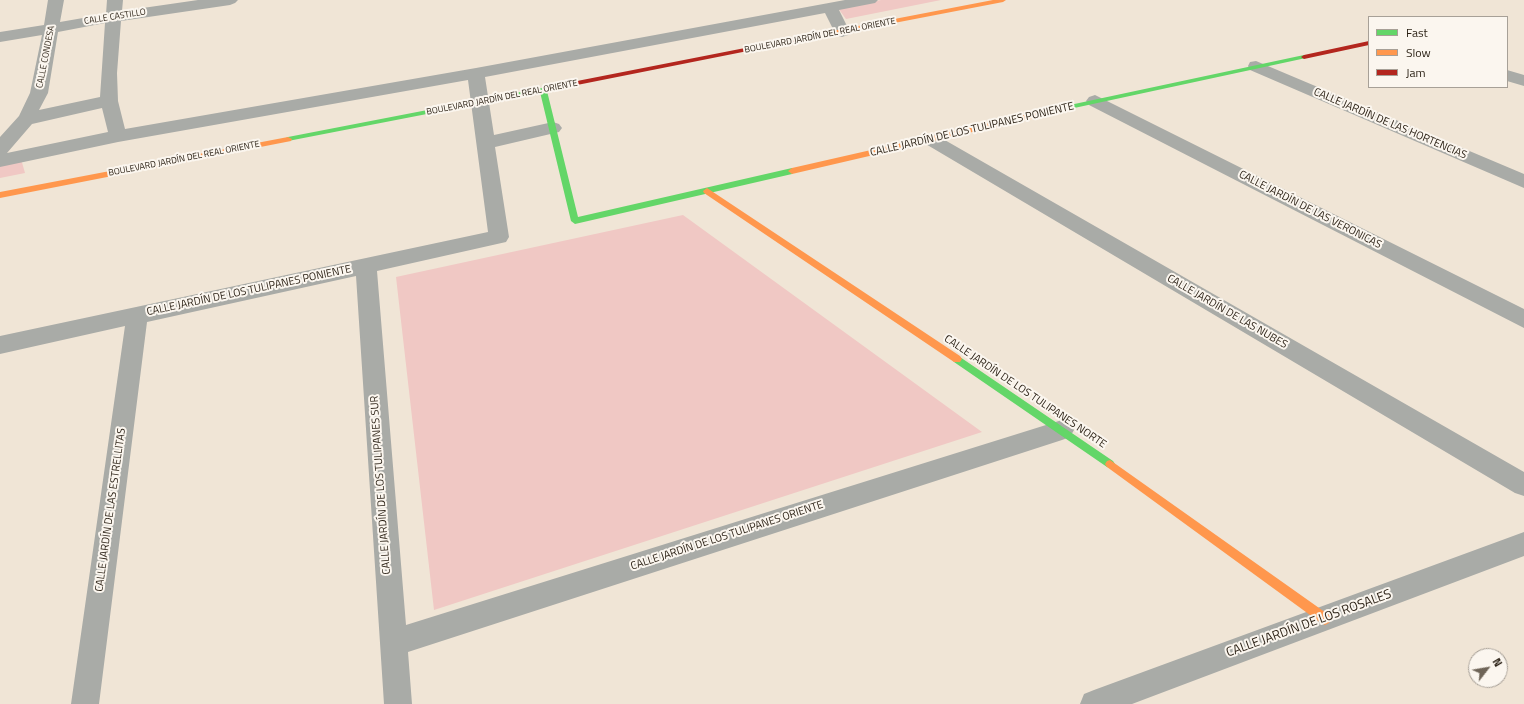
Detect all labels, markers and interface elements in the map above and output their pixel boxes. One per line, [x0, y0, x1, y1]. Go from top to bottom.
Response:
street label: CALLE CASTILLO [83, 7, 147, 27]
street label: BOULEVARD JARDÍN DEL REAL ORIENTE [744, 16, 896, 56]
legend [1368, 16, 1508, 88]
text: Fast [1406, 23, 1428, 42]
street label: CALLE CONDESA [35, 25, 57, 89]
text: Slow [1406, 43, 1431, 62]
text: Jam [1406, 63, 1426, 82]
street label: BOULEVARD JARDÍN DEL REAL ORIENTE [426, 78, 578, 118]
street label: CALLE JARDÍN DE LAS HORTENCIAS [1311, 86, 1469, 162]
street label: CALLE JARDÍN DE LOS TULIPANES PONIENTE [869, 100, 1075, 160]
street label: BOULEVARD JARDÍN DEL REAL ORIENTE [108, 139, 260, 179]
street label: CALLE JARDÍN DE LAS VERONICAS [1236, 168, 1384, 252]
street label: CALLE JARDÍN DE LOS TULIPANES PONIENTE [146, 263, 352, 319]
street label: CALLE JARDÍN DE LAS NUBES [1164, 272, 1290, 352]
street label: CALLE JARDÍN DE LOS TULIPANES NORTE [941, 333, 1109, 451]
street label: CALLE JARDÍN DE LOS TULIPANES SUR [368, 395, 394, 575]
street label: CALLE JARDÍN DE LAS ESTRELLITAS [93, 427, 129, 593]
street label: CALLE JARDÍN DE LOS TULIPANES ORIENTE [629, 499, 825, 573]
street label: CALLE JARDÍN DE LOS ROSALES [1224, 587, 1394, 661]
north arrow [1468, 648, 1508, 688]
text: N [1489, 655, 1506, 670]

